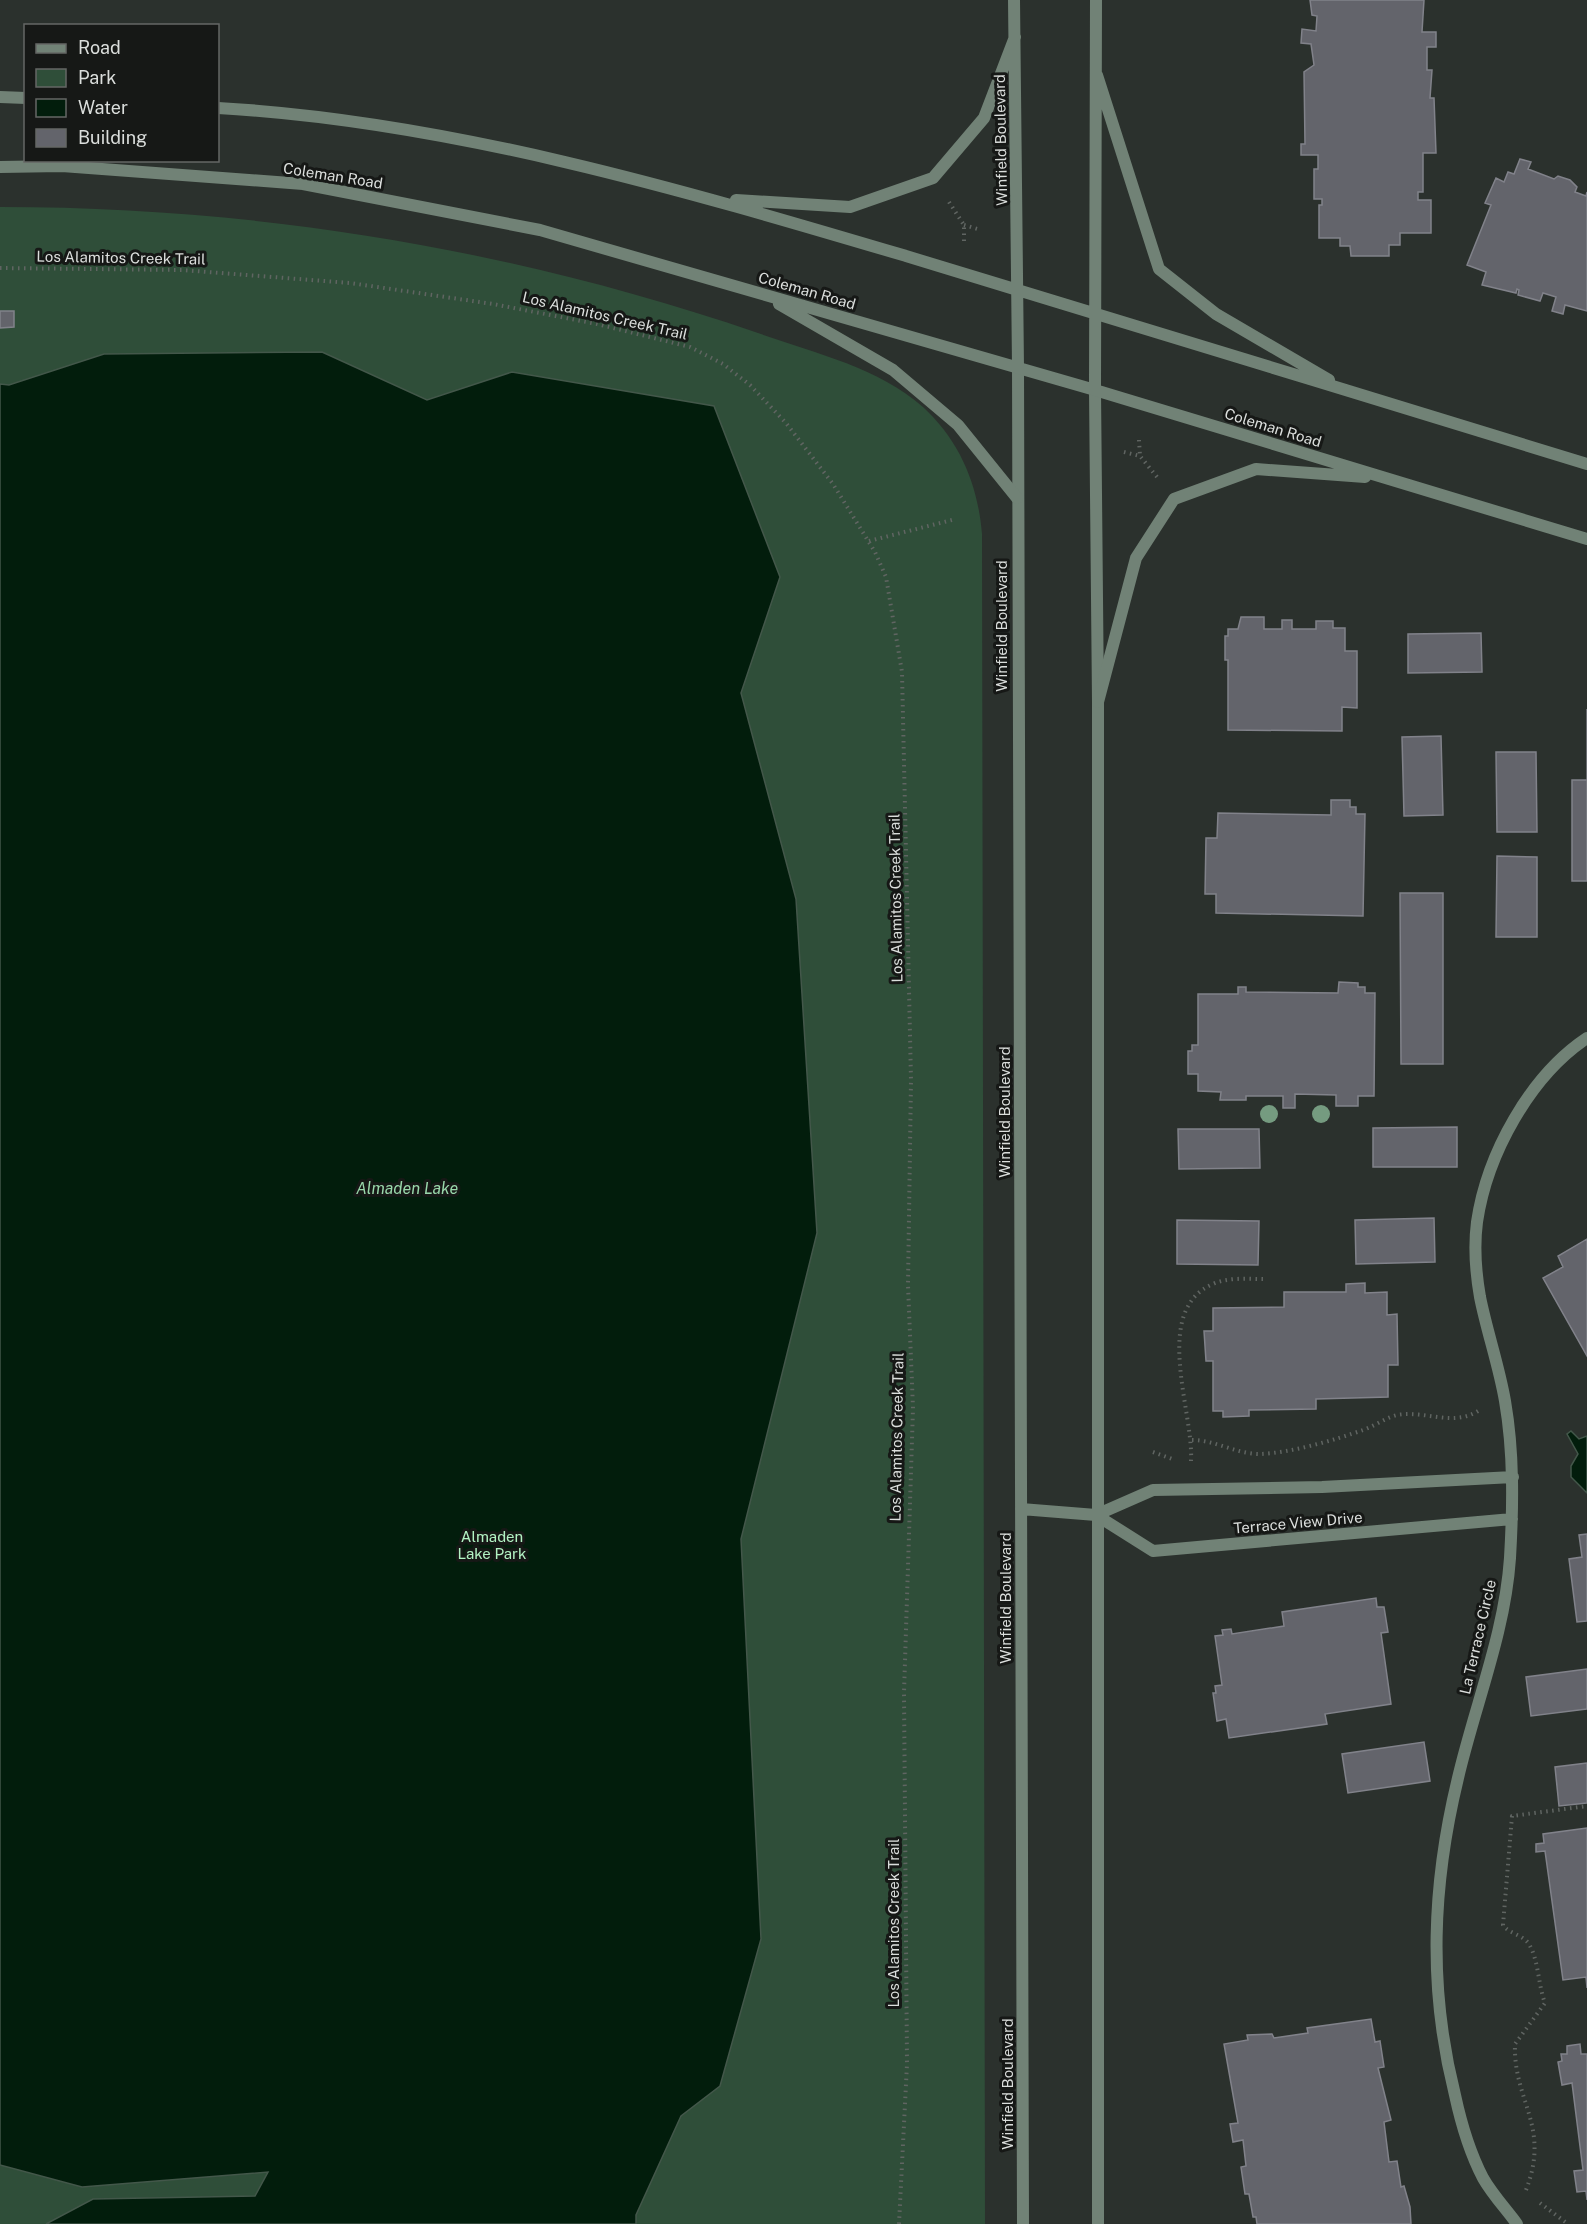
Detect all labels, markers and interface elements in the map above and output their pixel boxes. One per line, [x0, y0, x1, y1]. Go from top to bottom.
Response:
legend [24, 24, 219, 162]
text: Road [78, 37, 121, 58]
text: Park [78, 67, 116, 88]
street label: Winfield Boulevard [991, 74, 1010, 206]
text: Water [78, 97, 128, 118]
text: Building [78, 127, 147, 148]
street label: Coleman Road [282, 159, 384, 192]
street label: Los Alamitos Creek Trail [36, 248, 206, 267]
street label: Coleman Road [756, 268, 858, 313]
street label: Los Alamitos Creek Trail [521, 288, 689, 343]
street label: Coleman Road [1223, 405, 1324, 450]
street label: Winfield Boulevard [993, 560, 1010, 692]
street label: Los Alamitos Creek Trail [886, 813, 905, 983]
street label: Winfield Boulevard [996, 1046, 1013, 1178]
water label: Almaden Lake [356, 1179, 458, 1198]
street label: Los Alamitos Creek Trail [887, 1352, 906, 1522]
street label: Terrace View Drive [1233, 1508, 1363, 1537]
park label: Almaden Lake Park [458, 1528, 526, 1562]
street label: Winfield Boulevard [997, 1532, 1014, 1664]
street label: La Terrace Circle [1456, 1578, 1499, 1696]
street label: Los Alamitos Creek Trail [885, 1838, 902, 2008]
street label: Winfield Boulevard [999, 2018, 1016, 2150]

